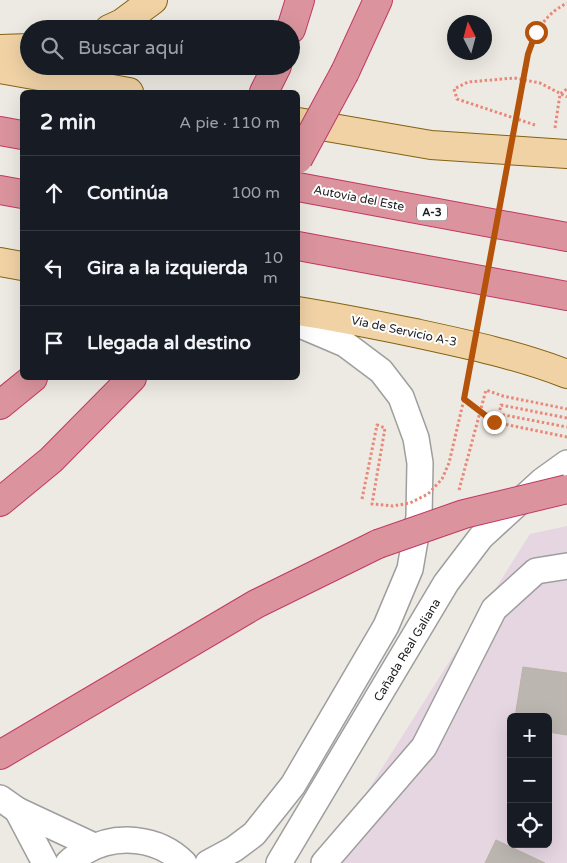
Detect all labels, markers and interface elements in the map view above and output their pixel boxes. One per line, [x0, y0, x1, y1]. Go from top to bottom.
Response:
north arrow [447, 15, 492, 60]
search box [20, 20, 300, 75]
route start [525, 21, 548, 44]
icon: search [38, 34, 66, 62]
text: Buscar aquí [78, 37, 184, 59]
text: 2 min [40, 110, 96, 135]
text: A pie · 110 m [179, 113, 280, 133]
icon: ahead [40, 179, 68, 207]
text: Continúa [87, 182, 169, 204]
street label: Autovía del Este [312, 182, 406, 214]
text: 100 m [231, 183, 280, 203]
road number: A-3 [417, 203, 447, 220]
text: 10 m [263, 248, 283, 288]
icon: left [40, 254, 68, 282]
text: Gira a la izquierda [87, 257, 248, 279]
street label: Vía de Servicio A-3 [350, 313, 458, 349]
icon: arrive [40, 329, 68, 357]
text: Llegada al destino [87, 332, 251, 354]
route end [483, 411, 506, 434]
street label: Cañada Real Galiana [371, 596, 443, 704]
map controls [507, 713, 552, 848]
button: + [507, 713, 552, 758]
button: − [507, 758, 552, 803]
button: locate [507, 803, 552, 848]

